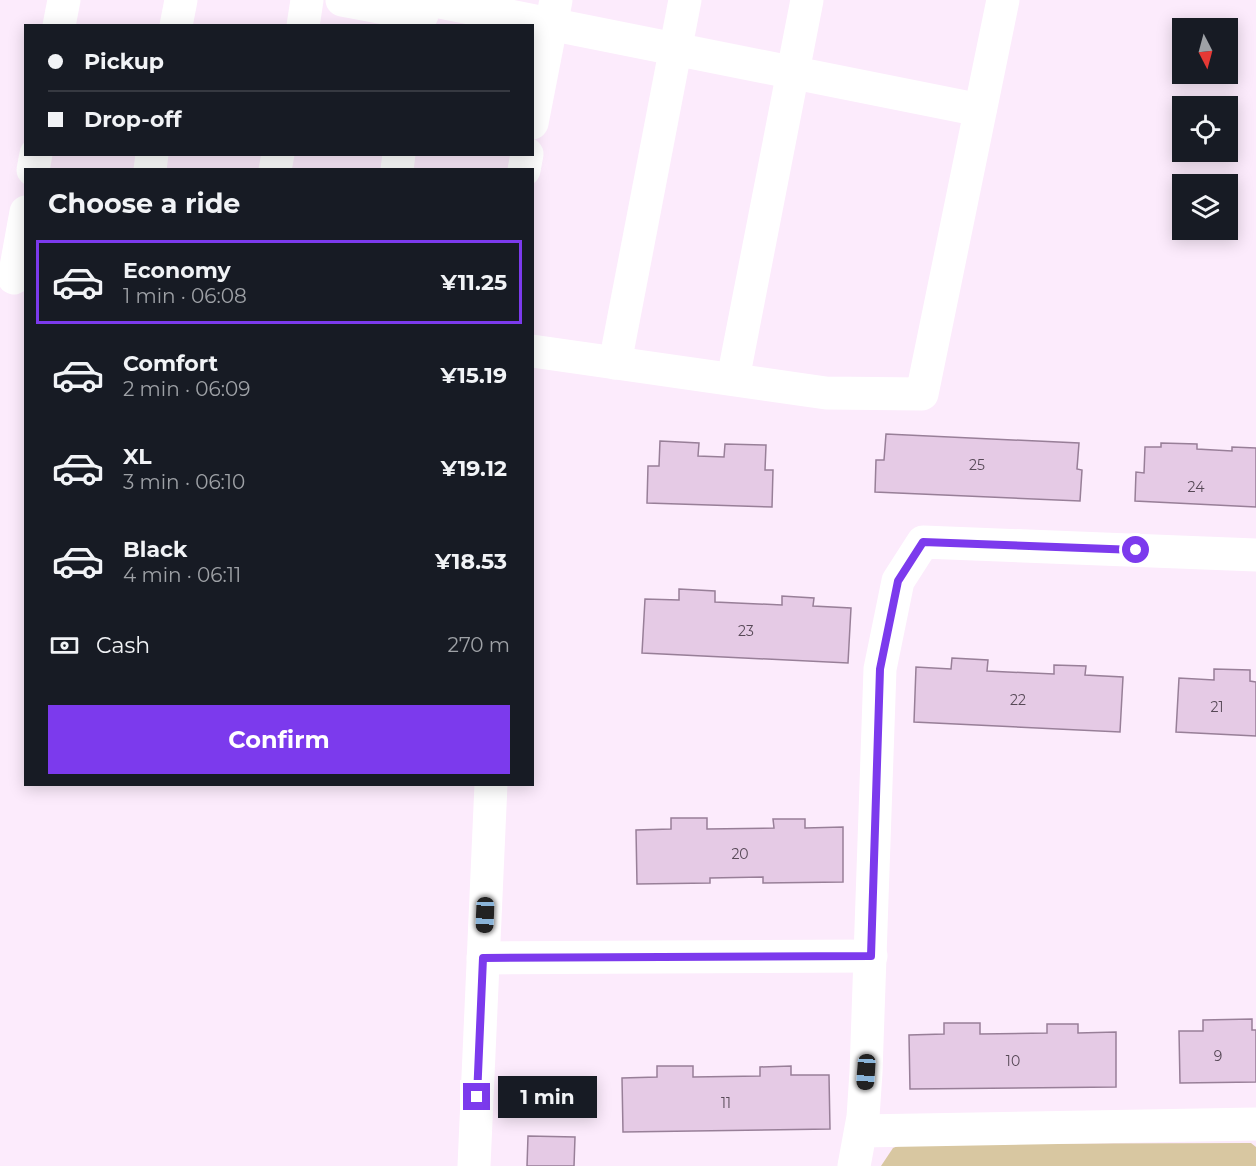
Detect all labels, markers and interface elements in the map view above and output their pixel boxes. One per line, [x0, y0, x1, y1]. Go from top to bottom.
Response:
north arrow [1172, 18, 1238, 84]
map controls [1172, 18, 1238, 240]
text: Pickup [84, 48, 164, 75]
button: locate [1172, 96, 1238, 162]
text: Drop-off [84, 106, 182, 133]
button: layers [1172, 174, 1238, 240]
text: Choose a ride [48, 187, 240, 220]
icon: car [51, 255, 105, 309]
text: Economy [123, 257, 231, 284]
text: ¥11.25 [441, 269, 507, 296]
text: 1 min · 06:08 [123, 284, 247, 308]
icon: car [51, 348, 105, 402]
text: Comfort [123, 350, 218, 377]
text: ¥15.19 [440, 362, 507, 389]
text: 2 min · 06:09 [123, 377, 250, 401]
icon: car [51, 441, 105, 495]
text: XL [123, 443, 152, 470]
text: ¥19.12 [441, 455, 507, 482]
house number: 25 [969, 456, 985, 474]
text: 3 min · 06:10 [123, 470, 245, 494]
house number: 24 [1188, 478, 1205, 496]
icon: car [51, 534, 105, 588]
text: Black [123, 536, 187, 563]
route start [1122, 536, 1149, 563]
text: ¥18.53 [435, 548, 507, 575]
text: 4 min · 06:11 [123, 563, 241, 587]
house number: 23 [738, 622, 754, 640]
icon: cash [48, 629, 81, 662]
text: Cash [96, 632, 150, 659]
text: 270 m [448, 633, 510, 657]
house number: 22 [1010, 691, 1026, 709]
house number: 21 [1210, 698, 1224, 716]
button: Confirm [48, 705, 510, 774]
house number: 20 [731, 845, 749, 863]
car [475, 897, 495, 933]
house number: 9 [1214, 1047, 1222, 1065]
house number: 10 [1006, 1052, 1020, 1070]
car [856, 1053, 876, 1091]
callout: 1 min [498, 1076, 597, 1118]
route end [463, 1083, 490, 1110]
text: 1 min [520, 1085, 575, 1109]
house number: 11 [721, 1094, 731, 1112]

